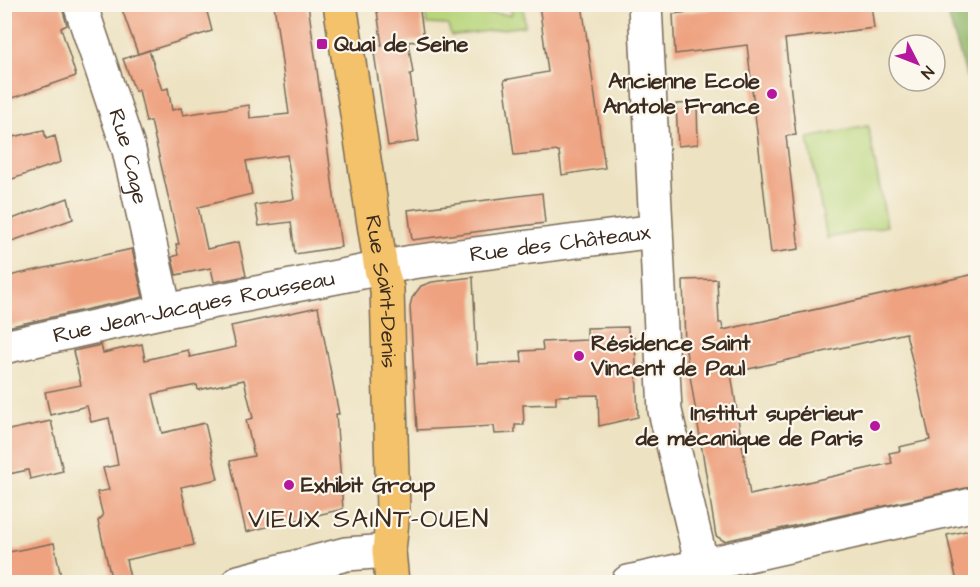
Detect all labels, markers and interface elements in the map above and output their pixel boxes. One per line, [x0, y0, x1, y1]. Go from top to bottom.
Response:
place label: Quai de Seine [334, 29, 469, 60]
north arrow [887, 33, 947, 93]
marker: Quai de Seine [315, 37, 329, 51]
text: N [916, 61, 939, 83]
place label: Ancienne Ecole Anatole France [603, 66, 760, 122]
marker: Ancienne Ecole Anatole France [765, 87, 779, 101]
street label: Rue Cage [101, 104, 156, 207]
street label: Rue Saint-Denis [357, 213, 405, 369]
street label: Rue des Châteaux [468, 216, 653, 270]
street label: Rue Jean-Jacques Rousseau [50, 262, 337, 351]
place label: Résidence Saint Vincent de Paul [590, 328, 751, 384]
marker: Résidence Saint Vincent de Paul [572, 349, 586, 363]
place label: Institut supérieur de mécanique de Paris [635, 398, 864, 454]
marker: Institut supérieur de mécanique de Paris [868, 419, 882, 433]
place label: Exhibit Group [301, 470, 436, 501]
marker: Exhibit Group [282, 478, 296, 492]
district label: VIEUX SAINT-OUEN [248, 501, 490, 537]

